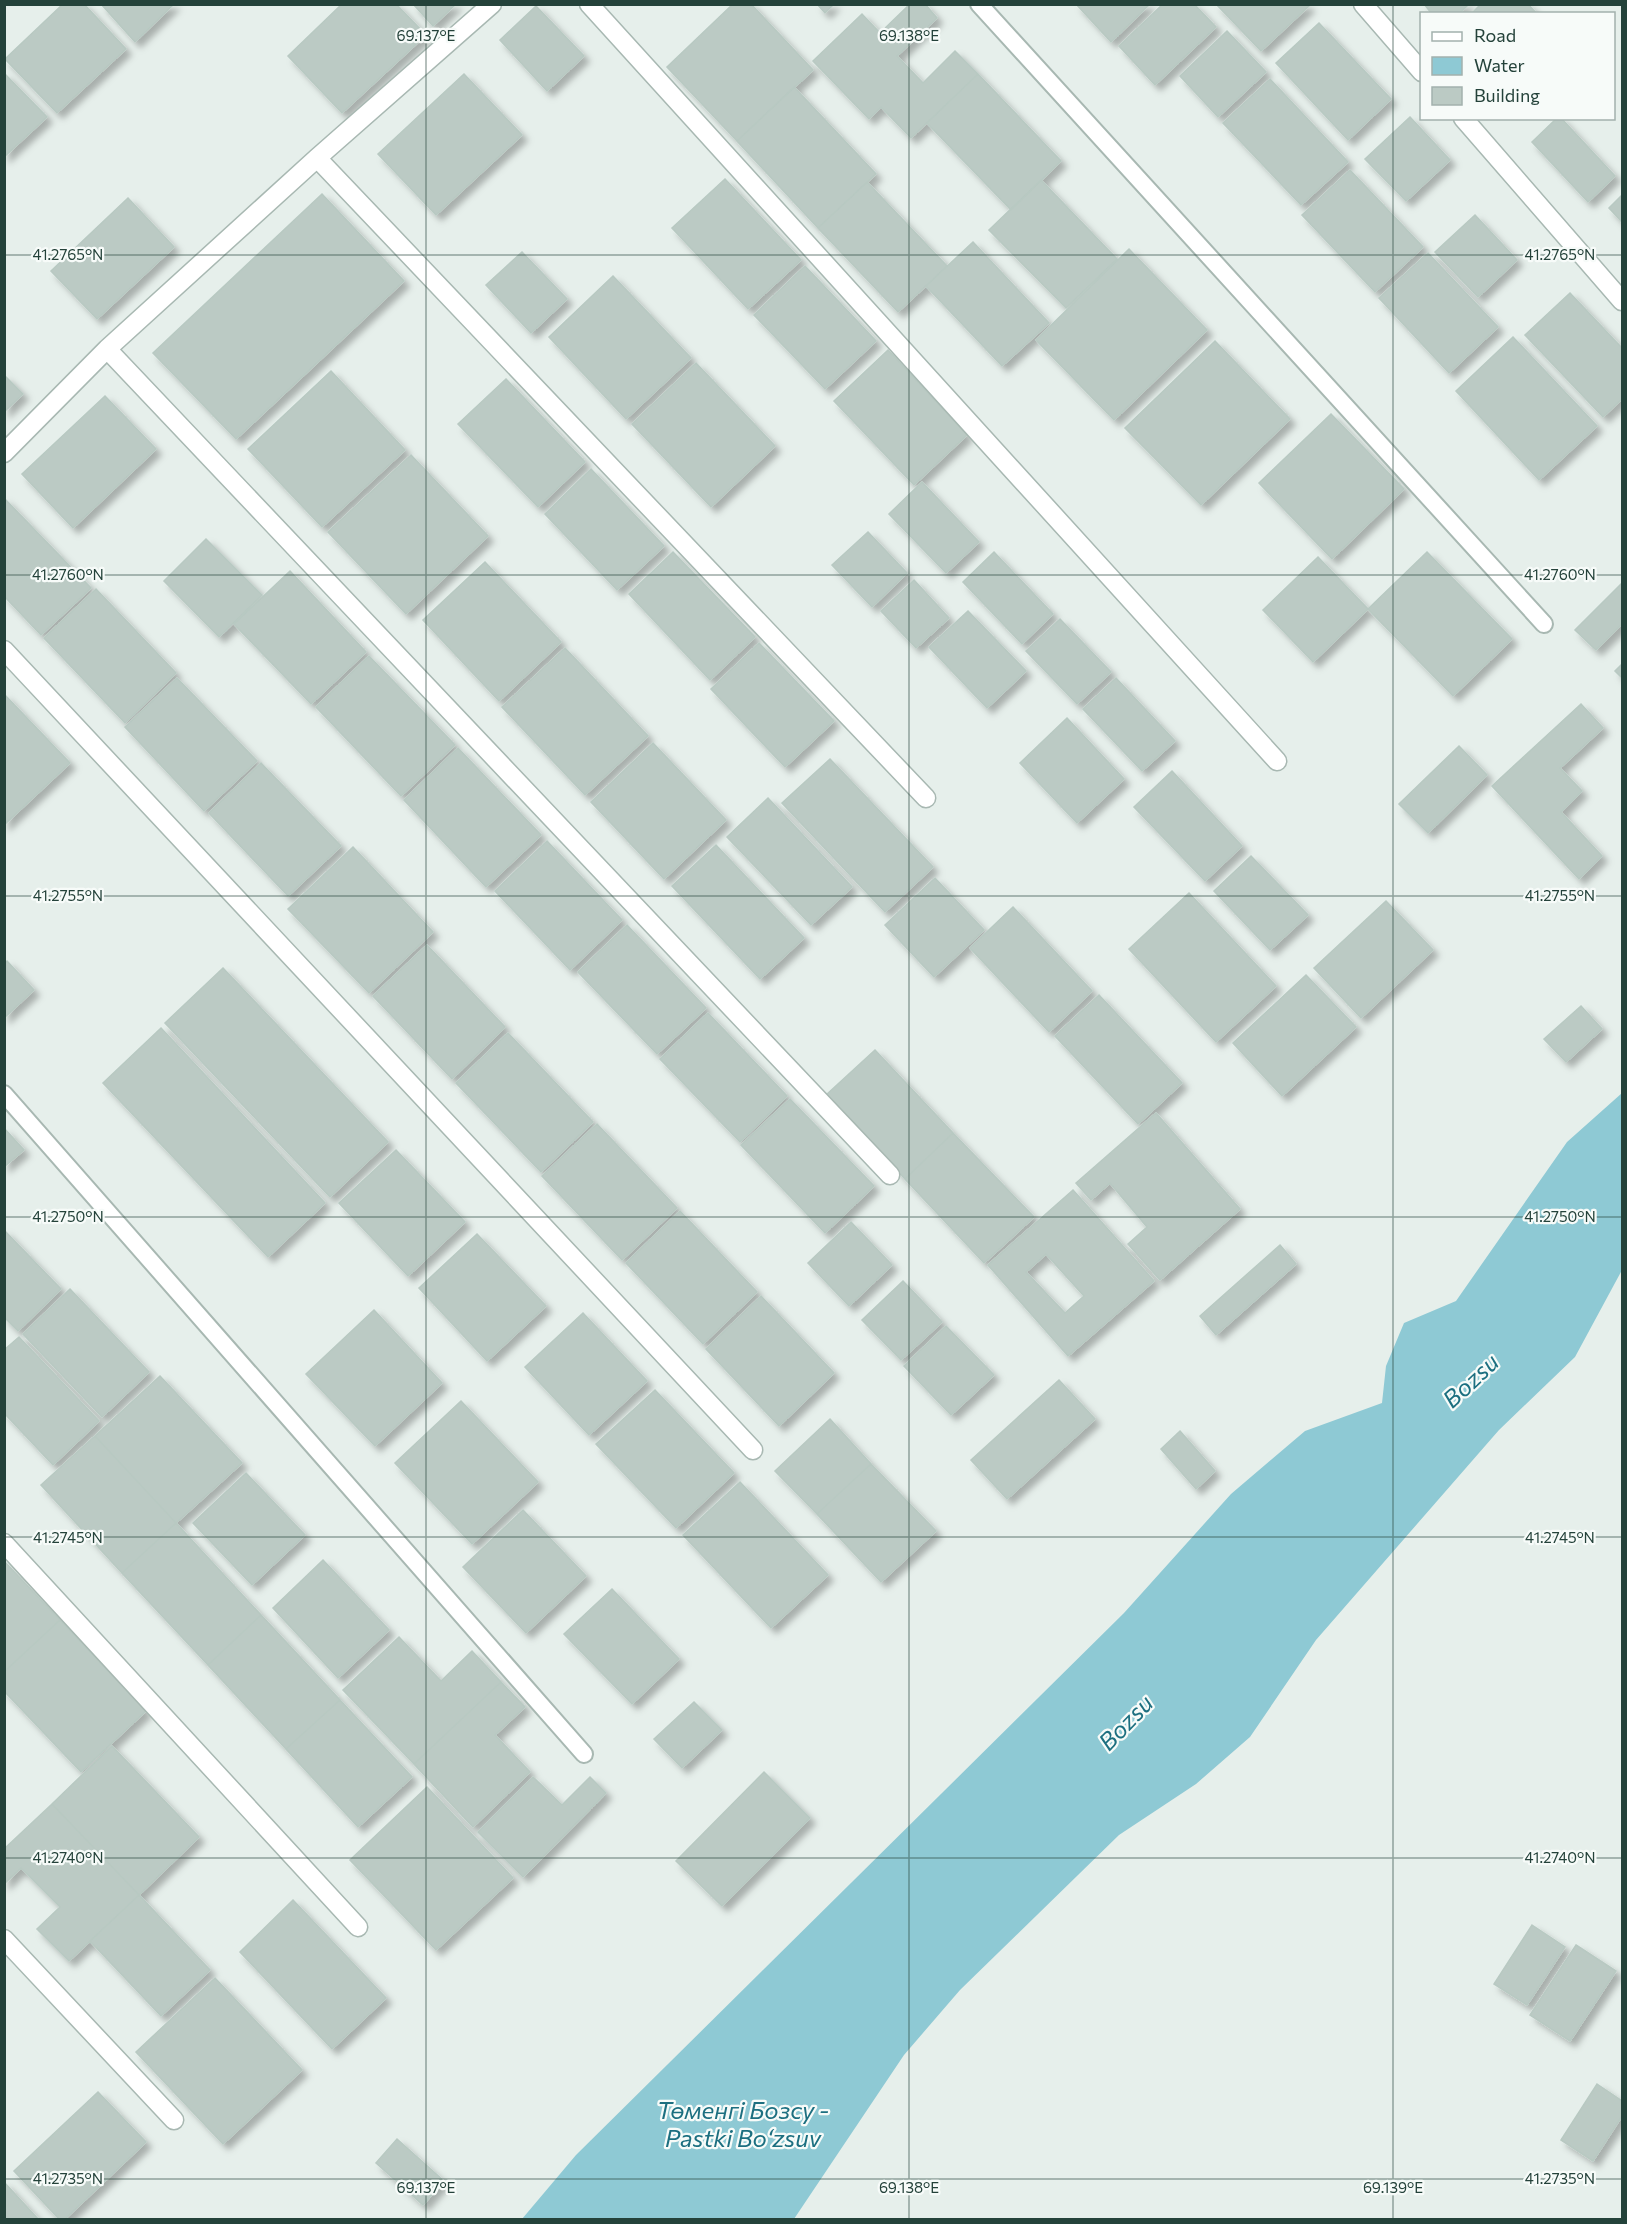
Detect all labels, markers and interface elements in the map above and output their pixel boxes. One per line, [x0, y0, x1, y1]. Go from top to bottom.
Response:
legend [1420, 12, 1615, 120]
text: Road [1474, 24, 1516, 46]
text: 69.137°E [396, 26, 456, 44]
text: 69.138°E [879, 26, 939, 44]
text: Water [1474, 54, 1525, 76]
text: Building [1474, 84, 1540, 106]
text: 41.2765°N [33, 245, 103, 263]
text: 41.2765°N [1525, 245, 1595, 263]
text: 41.2760°N [32, 565, 104, 583]
text: 41.2760°N [1524, 565, 1596, 583]
text: 41.2755°N [33, 886, 103, 904]
text: 41.2755°N [1525, 886, 1595, 904]
text: 41.2750°N [32, 1207, 104, 1225]
text: 41.2750°N [1524, 1207, 1596, 1225]
water label: Bozsu [1436, 1347, 1504, 1413]
text: 41.2745°N [33, 1528, 103, 1546]
text: 41.2745°N [1525, 1528, 1595, 1546]
water label: Bozsu [1092, 1688, 1158, 1756]
text: 41.2740°N [33, 1848, 103, 1866]
text: 41.2740°N [1525, 1848, 1595, 1866]
water label: Төменгі Бозсу - Pastki Boʻzsuv [657, 2095, 829, 2152]
text: 41.2735°N [33, 2169, 103, 2187]
text: 41.2735°N [1525, 2169, 1595, 2187]
text: 69.137°E [396, 2178, 456, 2196]
text: 69.138°E [879, 2178, 939, 2196]
text: 69.139°E [1363, 2178, 1423, 2196]

